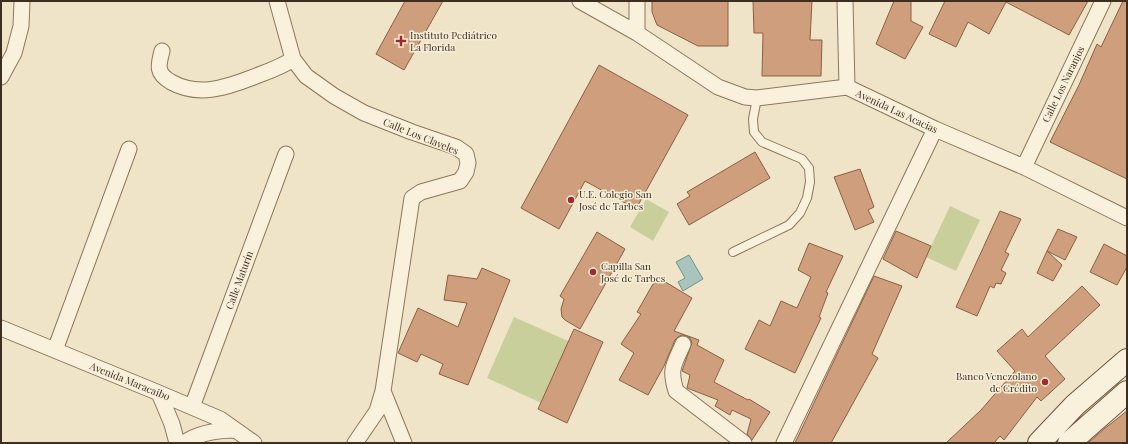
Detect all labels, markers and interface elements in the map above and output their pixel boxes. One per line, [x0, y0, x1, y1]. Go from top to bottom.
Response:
place label: Instituto Pediátrico La Florida [410, 28, 497, 54]
marker: Instituto Pediátrico La Florida [395, 35, 407, 47]
street label: Calle Los Naranjos [1038, 44, 1088, 124]
street label: Avenida Las Acacias [853, 85, 940, 136]
street label: Calle Los Claveles [381, 114, 461, 158]
place label: U.E. Colegio San José de Tarbes [578, 187, 652, 213]
marker: U.E. Colegio San José de Tarbes [566, 195, 576, 205]
street label: Calle Maturín [222, 249, 256, 311]
place label: Capilla San José de Tarbes [600, 259, 665, 285]
marker: Capilla San José de Tarbes [588, 267, 598, 277]
street label: Avenida Maracaibo [87, 358, 173, 404]
place label: Banco Venezolano de Crédito [956, 369, 1038, 395]
marker: Banco Venezolano de Crédito [1040, 377, 1050, 387]

